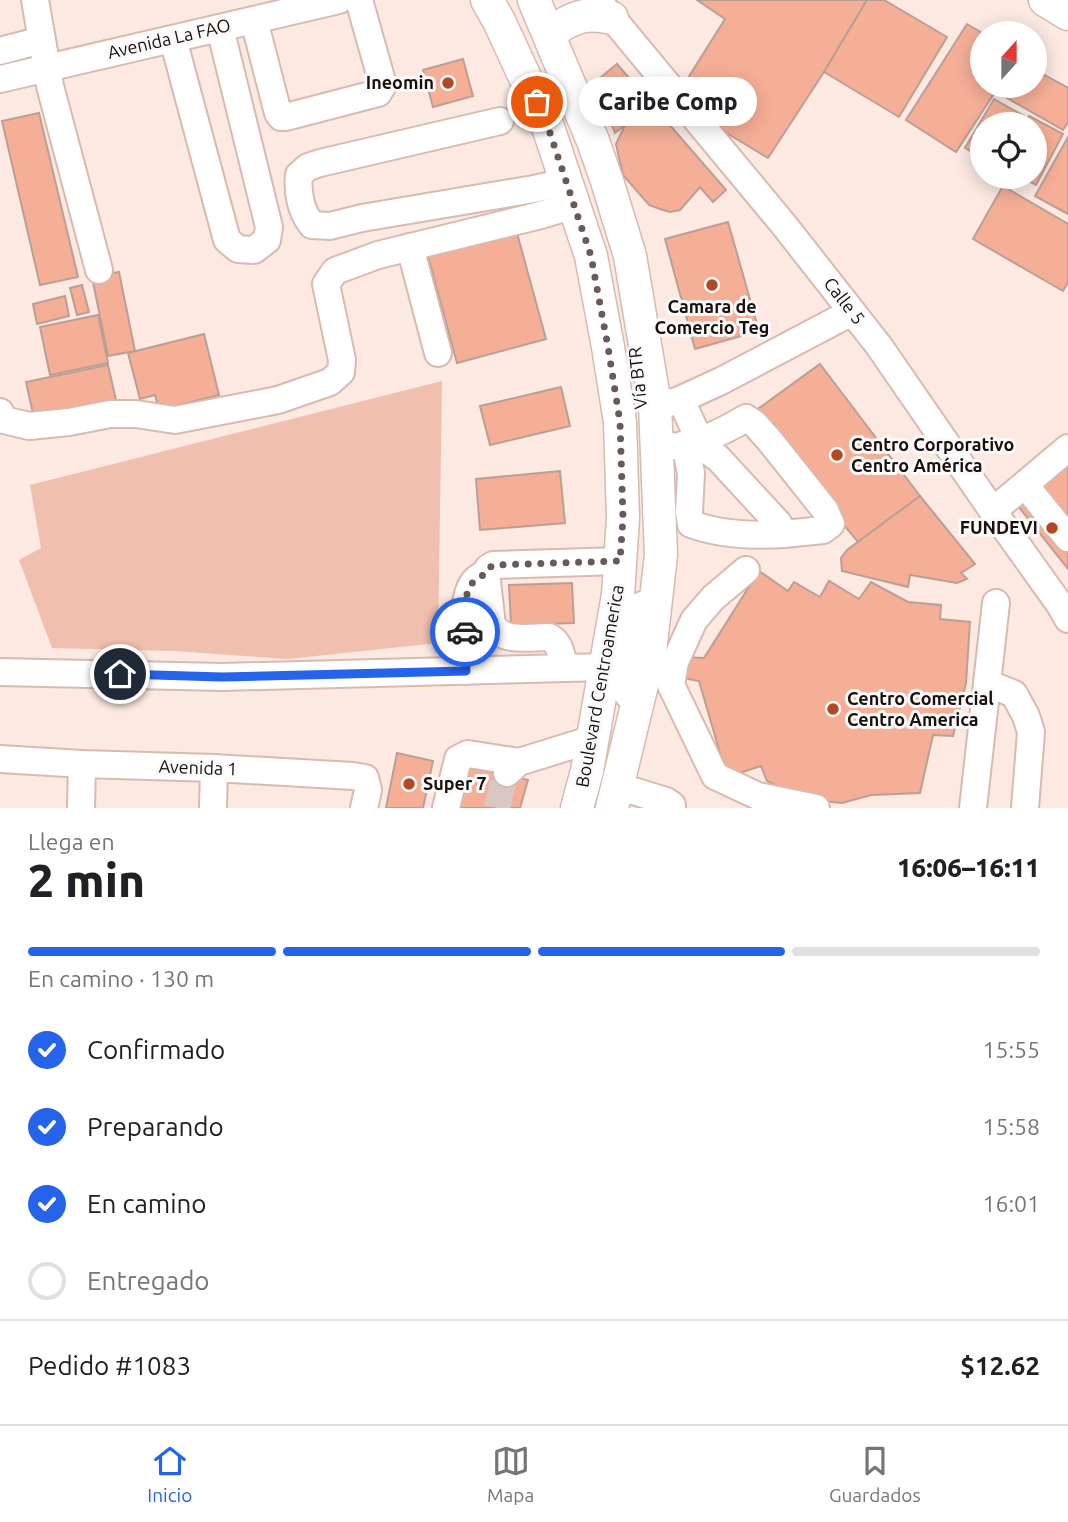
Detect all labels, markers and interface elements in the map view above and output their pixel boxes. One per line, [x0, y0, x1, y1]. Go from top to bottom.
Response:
street label: Avenida La FAO [105, 14, 232, 62]
north arrow [970, 21, 1046, 98]
map controls [970, 21, 1047, 189]
place label: Ineomin [366, 72, 434, 92]
pin [507, 72, 567, 132]
marker: Ineomin [440, 75, 456, 91]
callout: Caribe Comp [579, 78, 758, 126]
icon: bag [518, 83, 556, 121]
text: Caribe Comp [598, 89, 738, 114]
button: locate [970, 112, 1047, 189]
street label: Calle 5 [820, 273, 869, 328]
marker: Camara de Comercio Teg [704, 277, 720, 293]
place label: Camara de Comercio Teg [655, 296, 769, 337]
street label: Vía BTR [624, 346, 650, 410]
place label: Centro Corporativo Centro América [851, 434, 1014, 475]
marker: Centro Corporativo Centro América [829, 447, 845, 463]
place label: FUNDEVI [960, 517, 1038, 537]
marker: FUNDEVI [1044, 520, 1060, 536]
street label: Boulevard Centroamerica [571, 583, 627, 789]
courier [430, 597, 500, 667]
icon: car [446, 613, 484, 651]
pin [90, 644, 150, 704]
icon: home [101, 655, 139, 693]
place label: Centro Comercial Centro America [847, 688, 994, 729]
marker: Centro Comercial Centro America [825, 701, 841, 717]
street label: Avenida 1 [158, 756, 238, 778]
place label: Super 7 [423, 773, 487, 793]
marker: Super 7 [401, 776, 417, 792]
text: Llega en [28, 829, 115, 854]
text: 16:06–16:11 [897, 853, 1040, 882]
text: 2 min [28, 854, 145, 906]
text: En camino · 130 m [28, 966, 214, 991]
icon: check [28, 1031, 66, 1069]
text: Confirmado [87, 1035, 225, 1064]
text: 15:55 [982, 1037, 1040, 1062]
icon: check [28, 1108, 66, 1146]
text: Preparando [87, 1112, 224, 1141]
text: 15:58 [982, 1114, 1040, 1139]
icon: check [28, 1185, 66, 1223]
text: En camino [87, 1189, 207, 1218]
text: 16:01 [982, 1191, 1040, 1216]
text: Entregado [87, 1266, 210, 1295]
text: Pedido #1083 [28, 1351, 191, 1380]
text: $12.62 [960, 1351, 1040, 1380]
tab: Inicio [147, 1442, 192, 1506]
tab: Mapa [487, 1442, 534, 1506]
tab: Guardados [829, 1442, 921, 1506]

